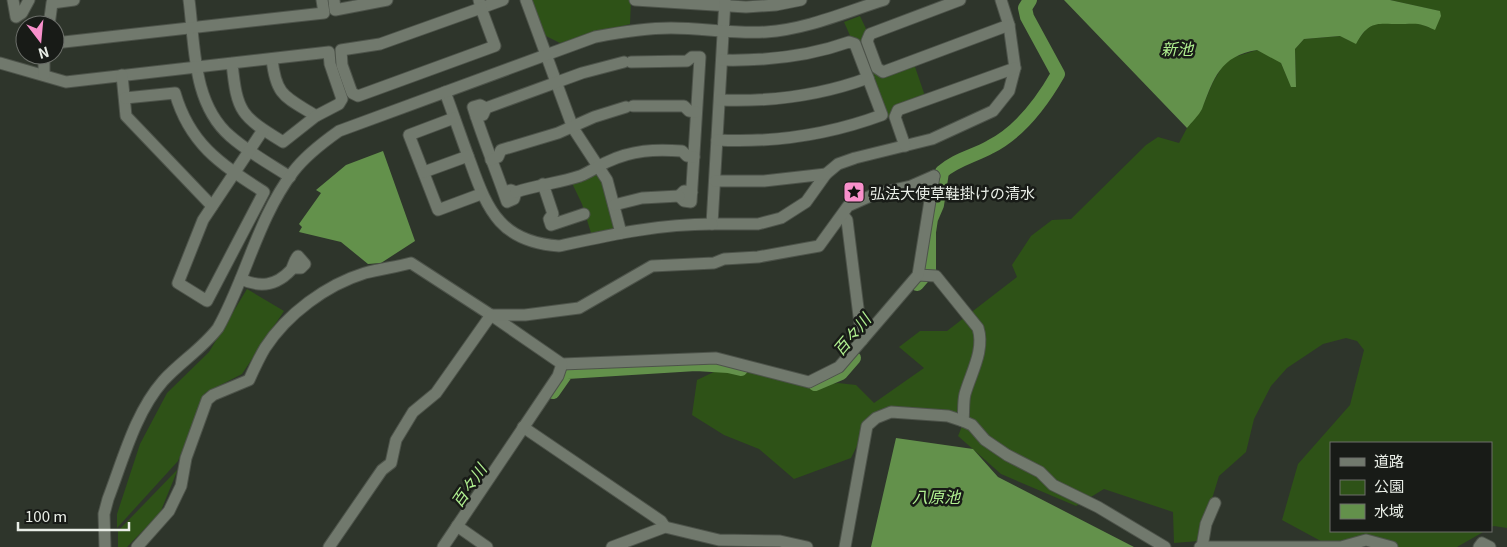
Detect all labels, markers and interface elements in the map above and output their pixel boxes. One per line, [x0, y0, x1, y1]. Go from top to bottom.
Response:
north arrow [15, 15, 65, 65]
water label: 新池 [1161, 36, 1195, 60]
text: N [36, 42, 52, 65]
place icon: 弘法大使草鞋掛けの清水 [842, 180, 866, 204]
place label: 弘法大使草鞋掛けの清水 [870, 182, 1035, 203]
water label: 百々川 [826, 306, 877, 360]
legend [1330, 442, 1492, 532]
text: 道路 [1374, 450, 1404, 471]
water label: 百々川 [444, 457, 493, 512]
text: 公園 [1374, 475, 1404, 496]
water label: 八原池 [912, 484, 962, 508]
scale bar [18, 500, 129, 532]
text: 水域 [1374, 500, 1404, 521]
text: 100 m [25, 505, 67, 526]

